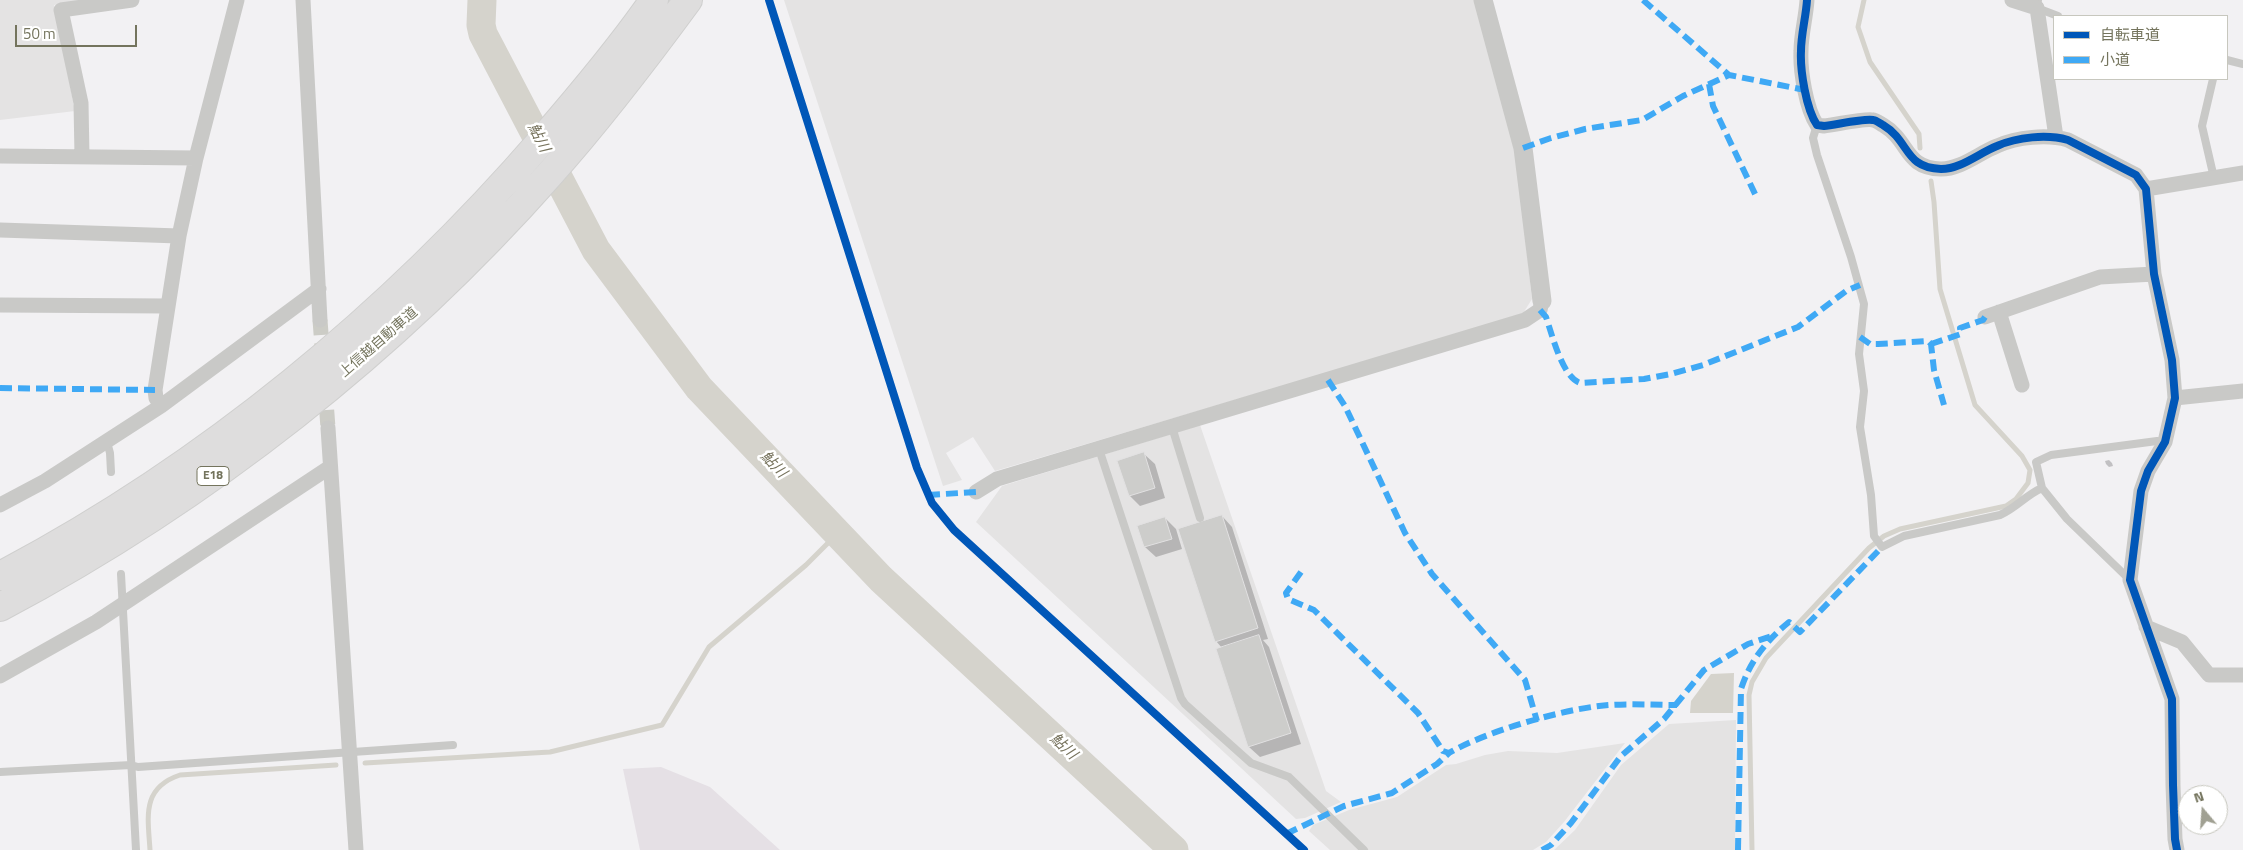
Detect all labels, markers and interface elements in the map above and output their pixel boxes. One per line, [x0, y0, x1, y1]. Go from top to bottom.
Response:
scale bar [18, 15, 140, 47]
legend [2053, 15, 2228, 80]
text: 50 m [23, 22, 56, 45]
text: 自転車道 [2100, 23, 2160, 46]
text: 小道 [2100, 48, 2130, 71]
water label: 鮎川 [523, 121, 553, 155]
street label: 上信越自動車道 [337, 305, 421, 381]
water label: 鮎川 [756, 448, 790, 482]
road number: E18 [197, 466, 229, 486]
water label: 鮎川 [1046, 730, 1080, 764]
north arrow [2178, 785, 2228, 835]
text: N [2191, 785, 2206, 808]

